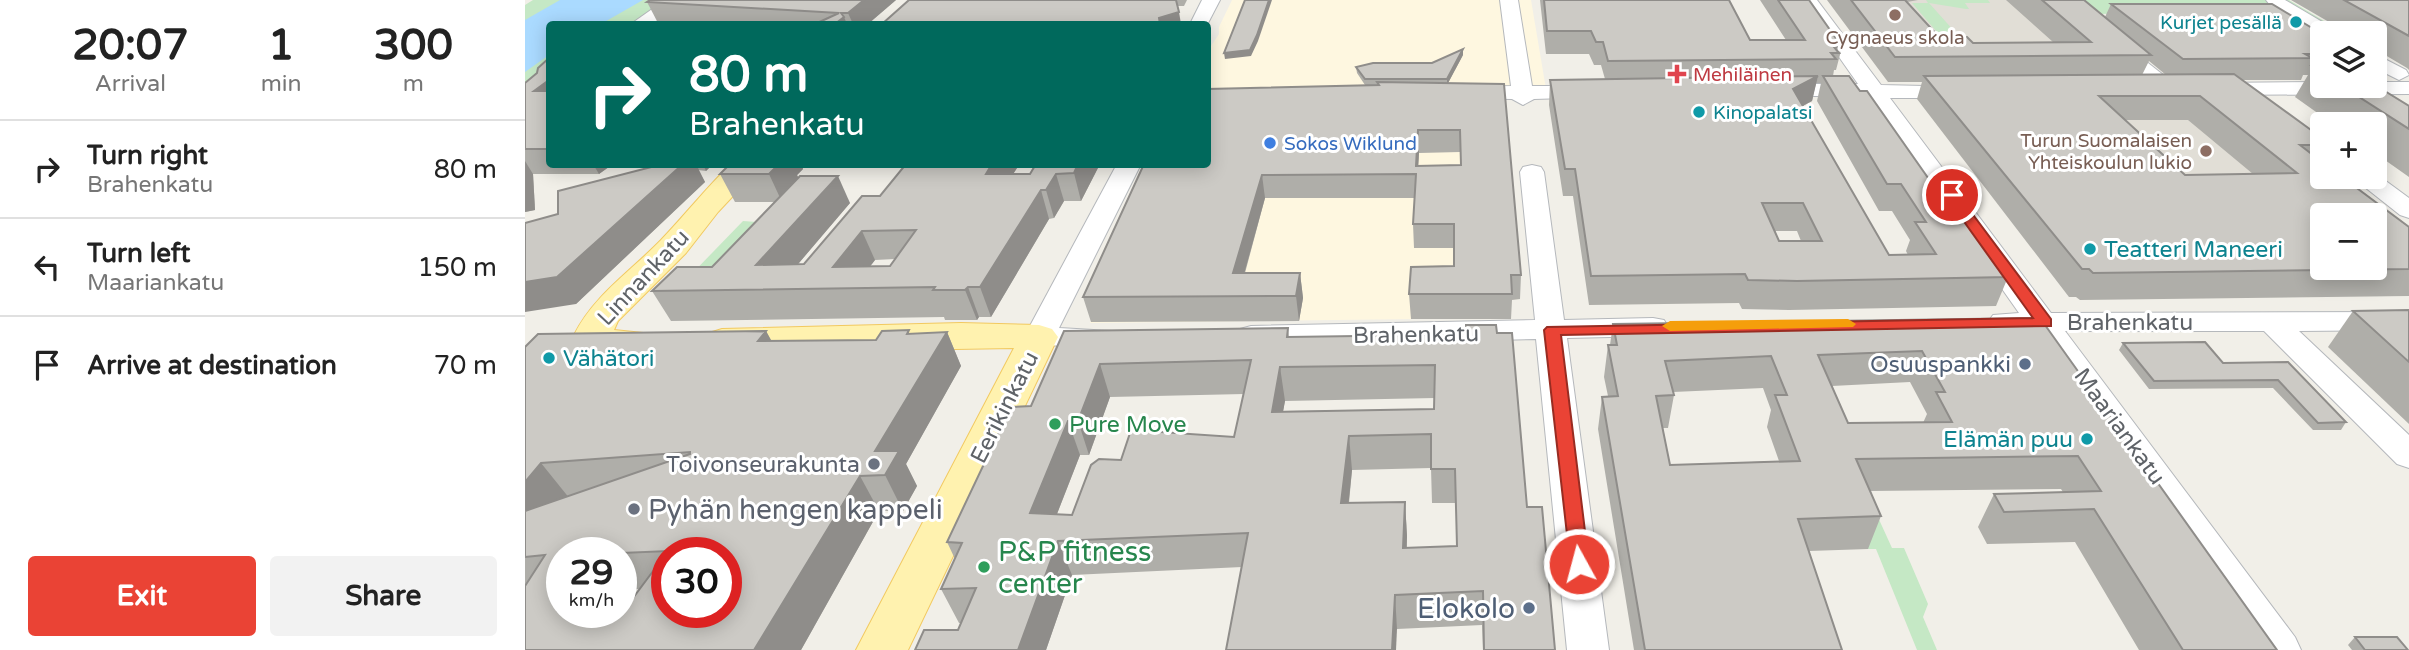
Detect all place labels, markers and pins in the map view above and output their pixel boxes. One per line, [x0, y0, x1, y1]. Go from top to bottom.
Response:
marker: Cygnaeus skola [1887, 7, 1903, 23]
place label: Kurjet pesällä [2160, 12, 2282, 34]
marker: Kurjet pesällä [2288, 14, 2304, 30]
place label: Cygnaeus skola [1825, 27, 1965, 49]
marker: Mehiläinen [1667, 64, 1687, 84]
place label: Mehiläinen [1693, 64, 1792, 86]
place label: Kinopalatsi [1713, 102, 1813, 124]
marker: Kinopalatsi [1691, 104, 1707, 120]
place label: Turun Suomalaisen Yhteiskoulun lukio [2020, 130, 2192, 174]
place label: Sokos Wiklund [1284, 133, 1417, 155]
marker: Sokos Wiklund [1262, 135, 1278, 151]
marker: Turun Suomalaisen Yhteiskoulun lukio [2198, 143, 2214, 159]
pin [1922, 165, 1982, 225]
place label: Teatteri Maneeri [2104, 236, 2283, 264]
marker: Teatteri Maneeri [2082, 241, 2098, 257]
place label: Vähätori [563, 345, 654, 373]
marker: Vähätori [541, 350, 557, 366]
place label: Osuuspankki [1870, 351, 2011, 379]
marker: Osuuspankki [2017, 356, 2033, 372]
place label: Pure Move [1069, 411, 1187, 439]
marker: Pure Move [1047, 416, 1063, 432]
place label: Elämän puu [1943, 426, 2073, 454]
marker: Elämän puu [2079, 431, 2095, 447]
place label: Toivonseurakunta [666, 451, 860, 479]
marker: Toivonseurakunta [866, 456, 882, 472]
place label: Pyhän hengen kappeli [648, 493, 943, 527]
marker: Pyhän hengen kappeli [626, 501, 642, 517]
place label: P&P fitness center [998, 535, 1152, 601]
marker: P&P fitness center [976, 559, 992, 575]
place label: Elokolo [1417, 592, 1515, 626]
marker: Elokolo [1521, 600, 1537, 616]

